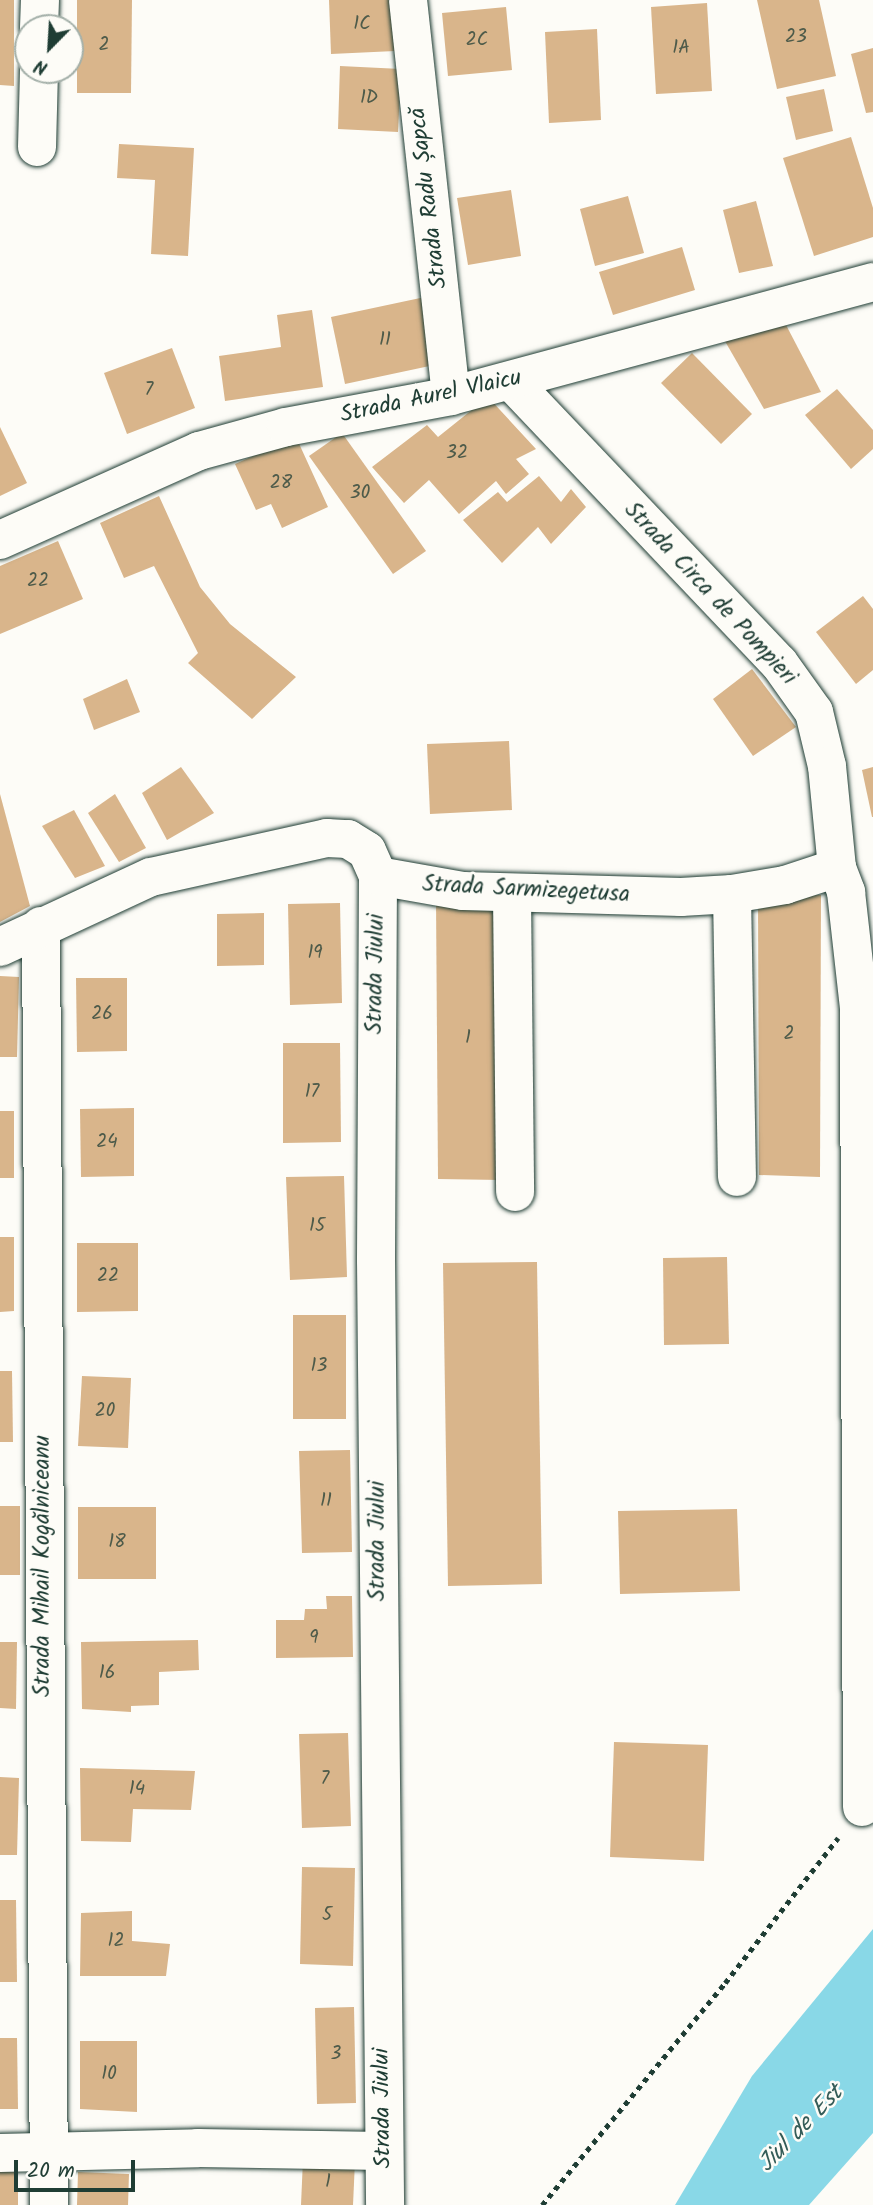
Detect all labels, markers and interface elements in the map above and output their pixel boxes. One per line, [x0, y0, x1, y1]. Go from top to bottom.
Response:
north arrow [14, 14, 84, 84]
house number: 1C [353, 14, 371, 36]
house number: 23 [785, 27, 807, 49]
house number: 2C [466, 30, 488, 52]
house number: 2 [98, 35, 110, 57]
house number: 1A [672, 38, 690, 60]
text: N [30, 50, 53, 83]
house number: 1D [360, 88, 378, 110]
street label: Strada Radu Șapcă [404, 106, 454, 290]
house number: 11 [379, 330, 391, 352]
street label: Strada Aurel Vlaicu [338, 364, 524, 430]
house number: 7 [145, 380, 153, 402]
house number: 32 [446, 443, 468, 465]
house number: 28 [270, 473, 292, 495]
house number: 30 [350, 483, 370, 505]
street label: Strada Circa de Pompieri [618, 497, 802, 691]
house number: 22 [27, 571, 49, 593]
street label: Strada Sarmizegetusa [422, 871, 630, 909]
street label: Strada Jiului [361, 914, 391, 1034]
house number: 19 [307, 943, 323, 965]
house number: 26 [91, 1004, 113, 1026]
house number: 2 [783, 1024, 795, 1046]
house number: 1 [465, 1028, 471, 1050]
house number: 17 [305, 1082, 319, 1104]
house number: 24 [96, 1132, 118, 1154]
house number: 15 [309, 1216, 325, 1238]
house number: 22 [97, 1266, 119, 1288]
house number: 13 [311, 1356, 327, 1378]
house number: 20 [95, 1401, 115, 1423]
street label: Strada Mihail Kogălniceanu [29, 1435, 57, 1697]
street label: Strada Jiului [364, 1481, 392, 1601]
house number: 11 [320, 1491, 332, 1513]
house number: 18 [108, 1532, 126, 1554]
house number: 9 [309, 1628, 319, 1650]
house number: 16 [99, 1663, 115, 1685]
house number: 7 [321, 1769, 329, 1791]
house number: 14 [129, 1779, 145, 1801]
house number: 5 [322, 1905, 332, 1927]
house number: 12 [107, 1931, 125, 1953]
house number: 3 [331, 2044, 341, 2066]
street label: Strada Jiului [368, 2048, 398, 2168]
house number: 10 [101, 2064, 117, 2086]
water label: Jiul de Est [752, 2079, 850, 2179]
scale bar [18, 2146, 138, 2190]
text: 20 m [27, 2155, 75, 2188]
house number: 1 [325, 2172, 331, 2194]

